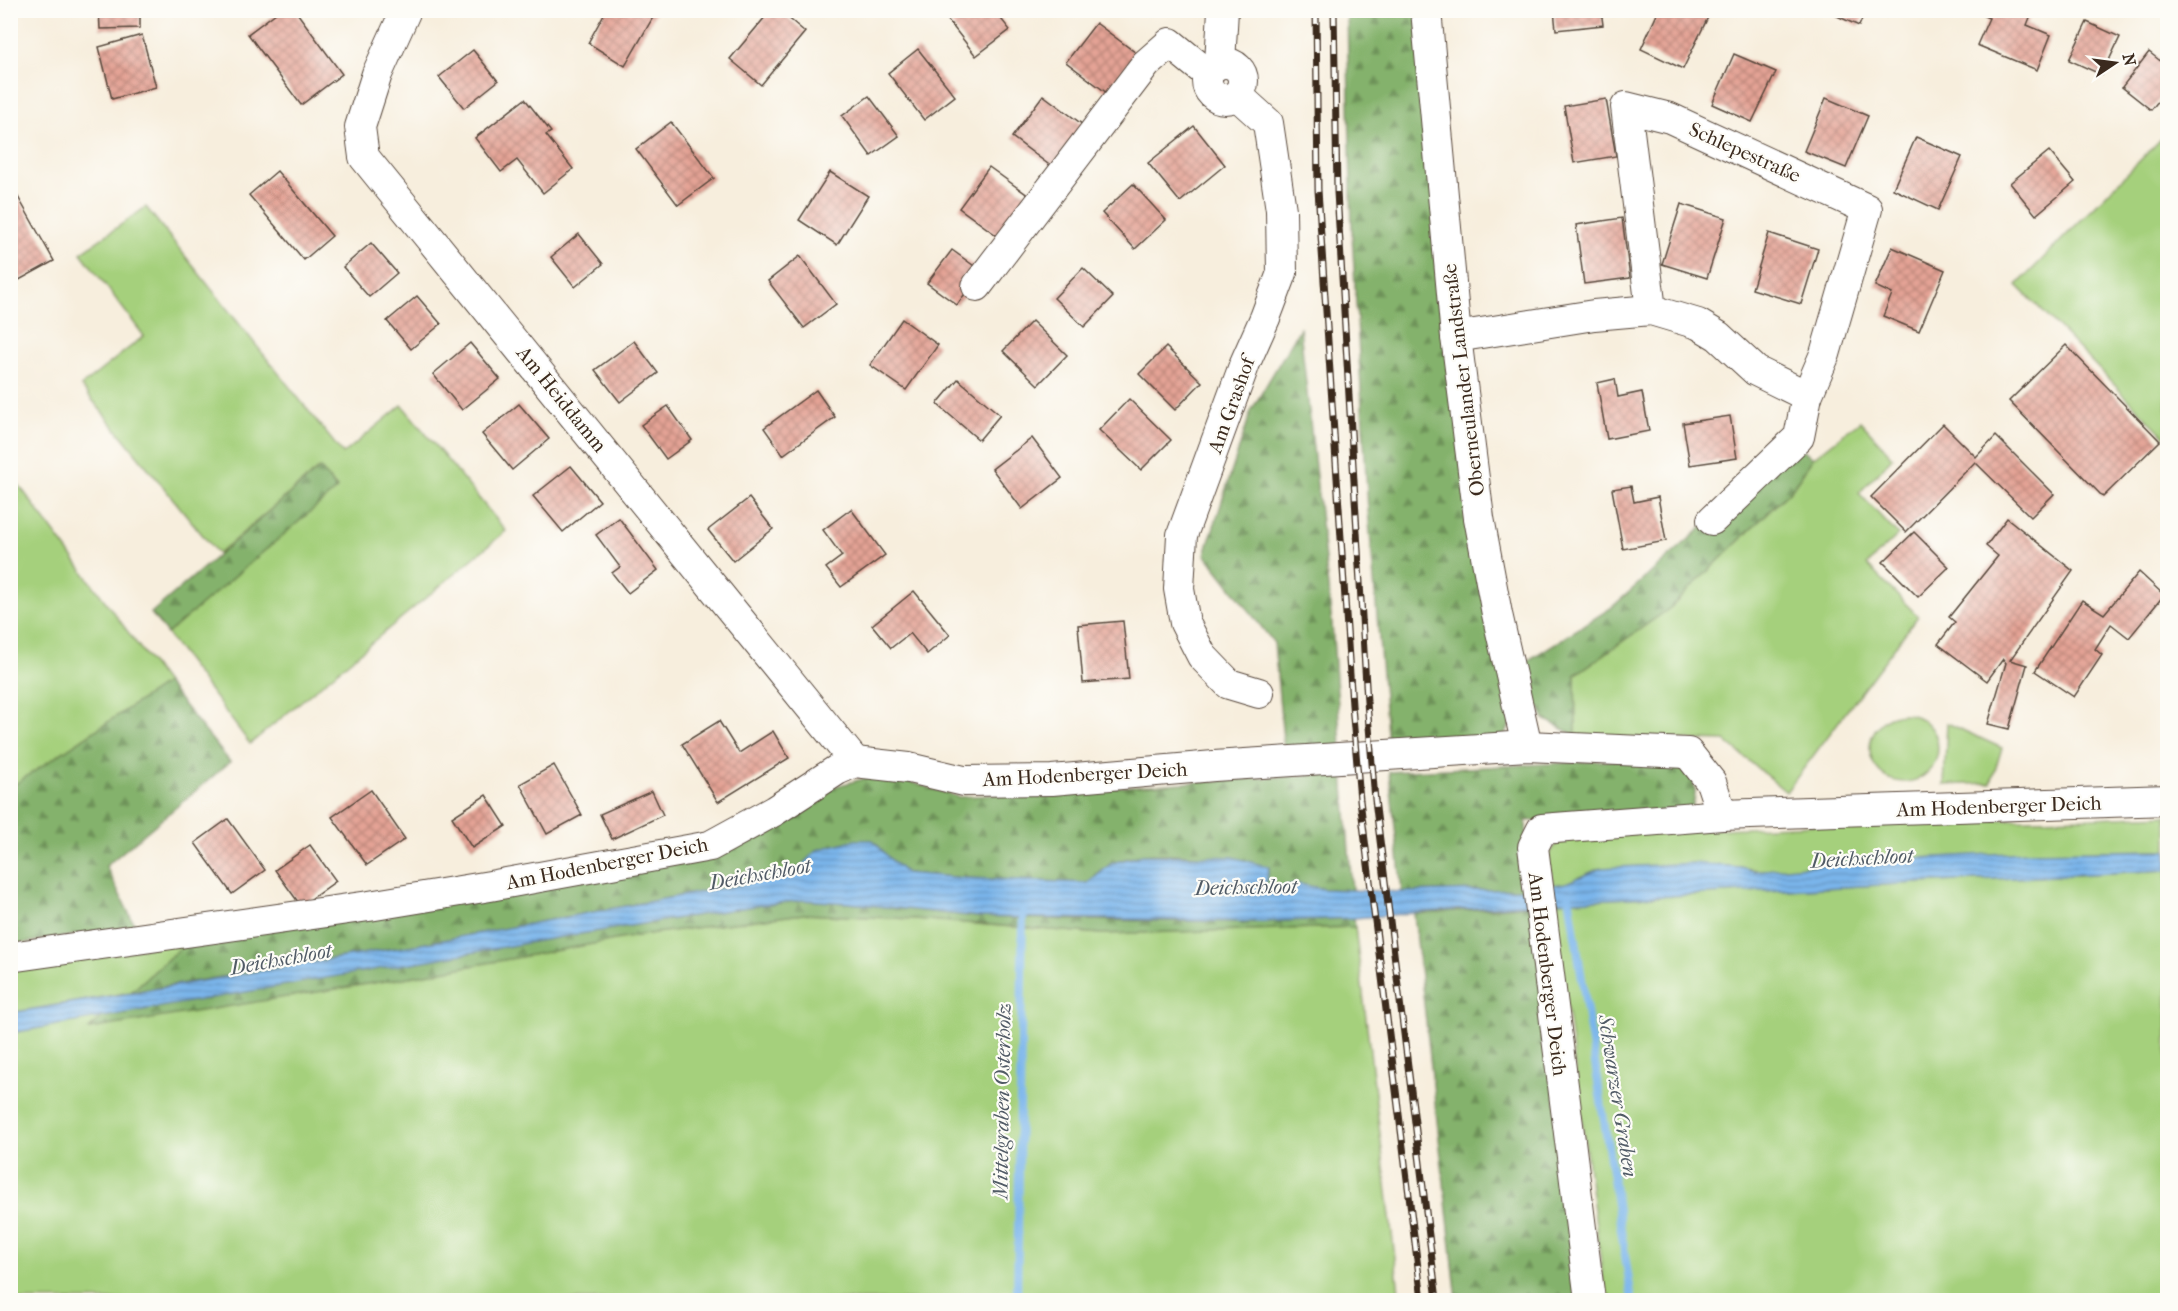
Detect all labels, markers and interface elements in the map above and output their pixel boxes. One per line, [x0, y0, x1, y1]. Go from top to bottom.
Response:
north arrow [2085, 33, 2145, 93]
text: N [2119, 52, 2140, 69]
street label: Schlepestraße [1686, 118, 1804, 187]
street label: Oberneulander Landstraße [1438, 262, 1489, 498]
street label: Am Heiddamm [511, 341, 612, 457]
street label: Am Grashof [1203, 350, 1261, 457]
street label: Am Hodenberger Deich [981, 758, 1189, 791]
street label: Am Hodenberger Deich [1895, 791, 2103, 822]
street label: Am Hodenberger Deich [503, 833, 711, 895]
water label: Deichschloot [1808, 843, 1916, 873]
water label: Deichschloot [705, 853, 814, 895]
street label: Am Hodenberger Deich [1523, 870, 1572, 1078]
water label: Deichschloot [1192, 874, 1299, 900]
water label: Deichschloot [226, 938, 335, 980]
water label: Mittelgraben Osterholz [988, 1003, 1016, 1201]
water label: Schwarzer Graben [1593, 1012, 1643, 1179]

